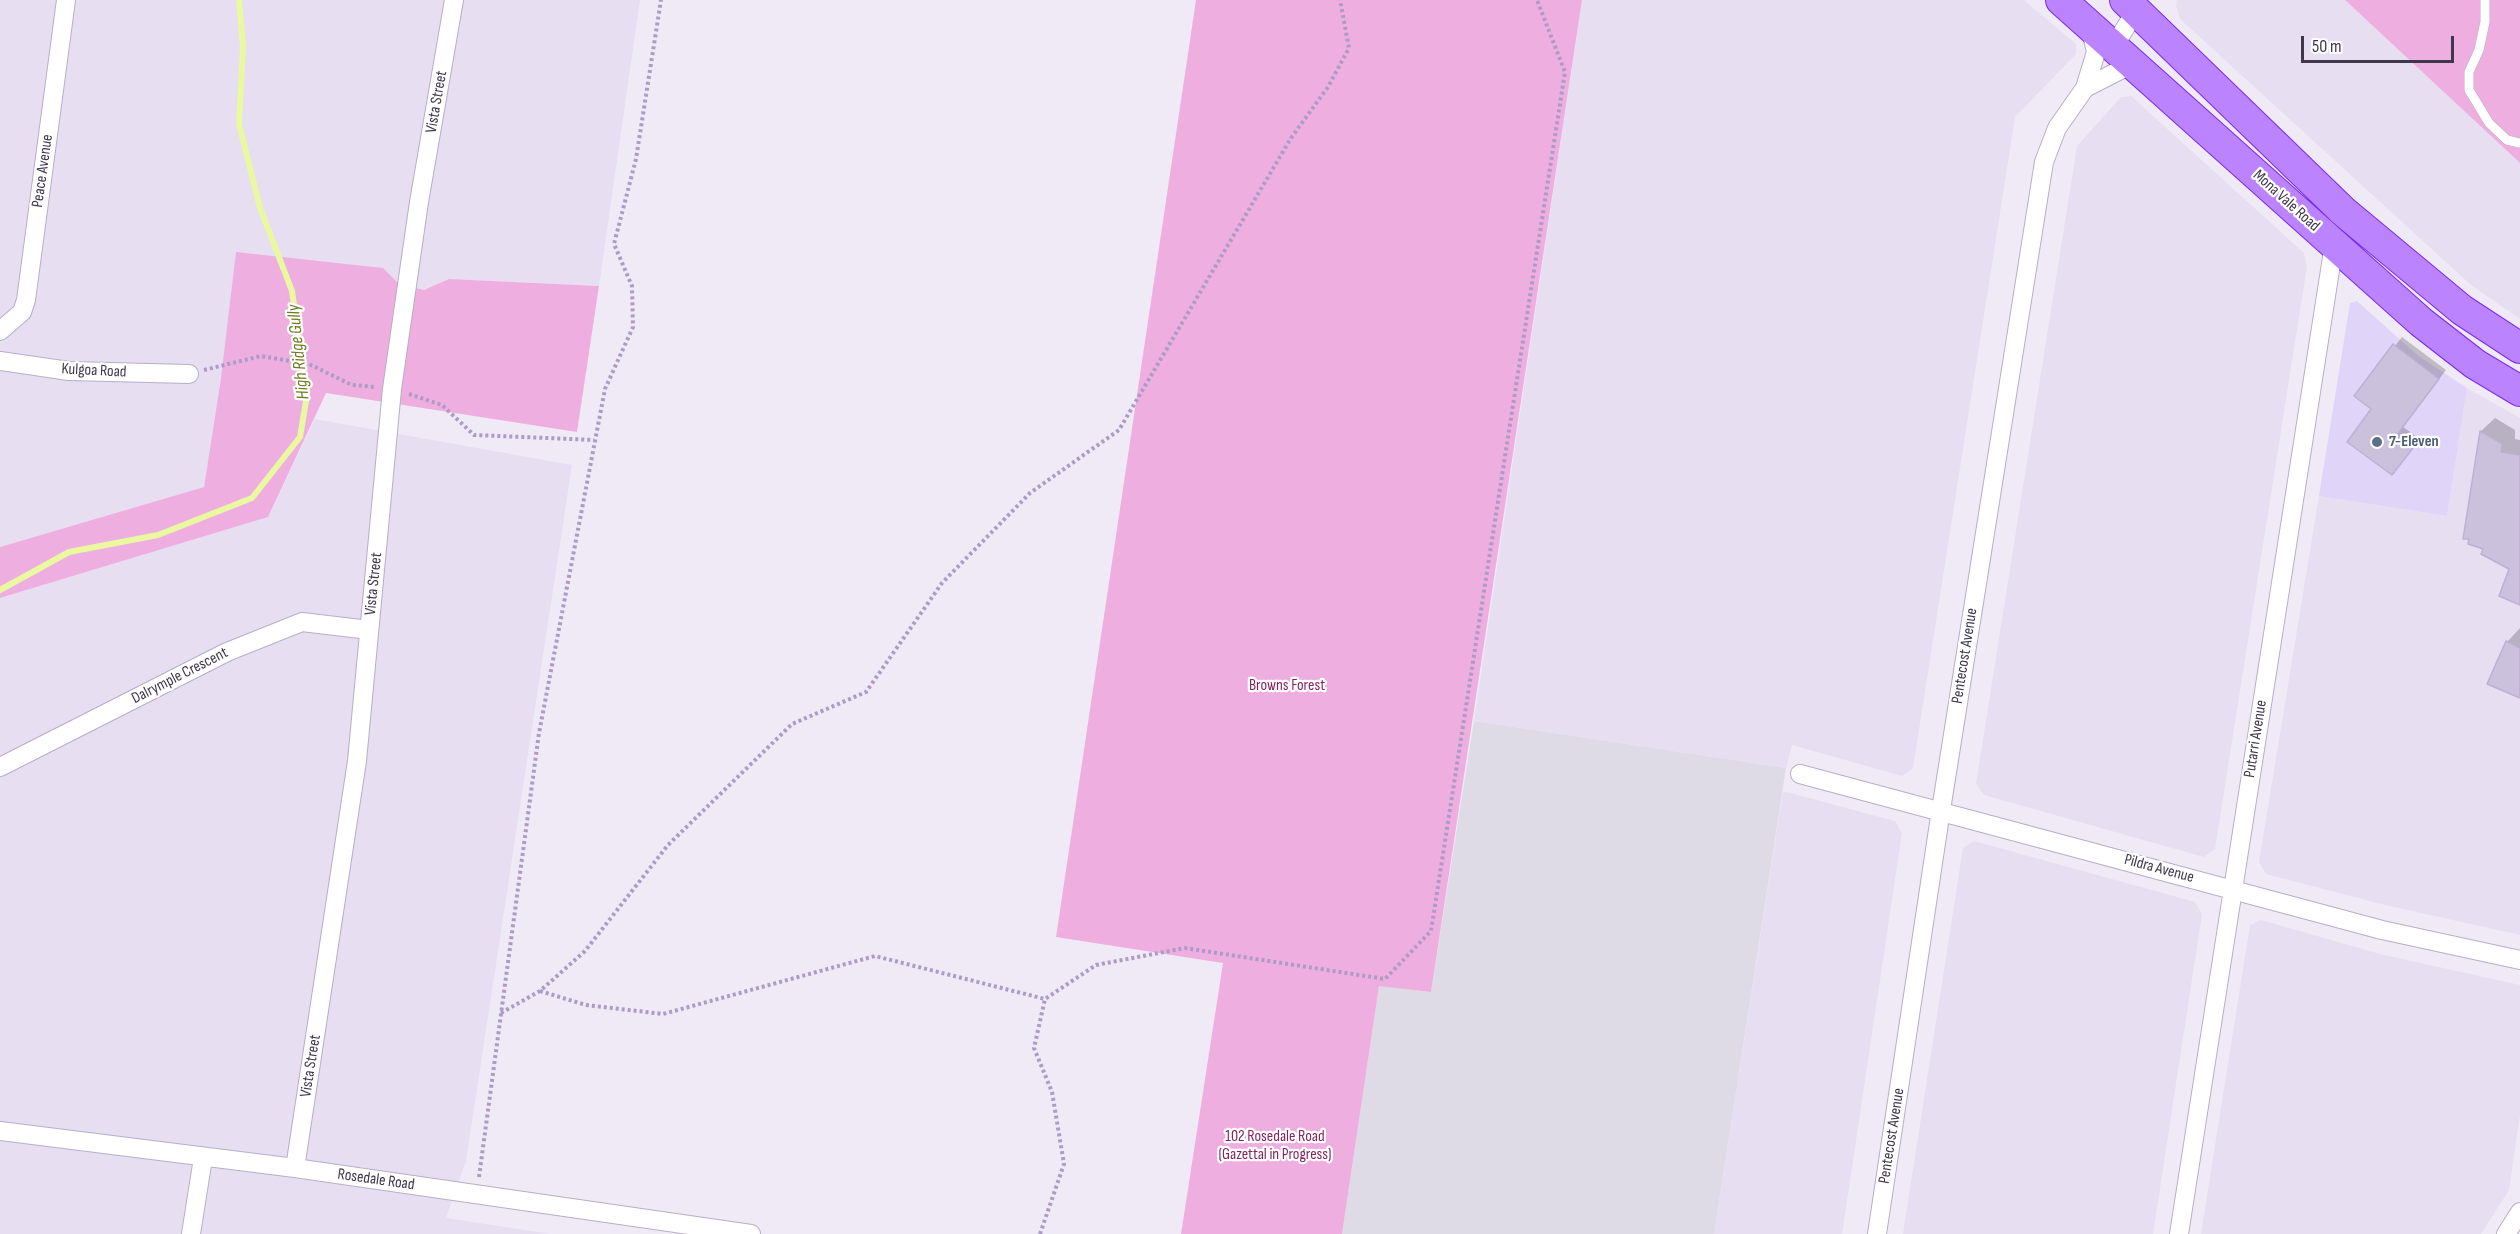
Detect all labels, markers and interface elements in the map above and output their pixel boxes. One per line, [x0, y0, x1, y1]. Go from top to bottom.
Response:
scale bar [2304, 24, 2457, 62]
text: 50 m [2312, 36, 2342, 57]
street label: Vista Street [422, 69, 452, 135]
street label: Peace Avenue [28, 133, 58, 209]
street label: Mona Vale Road [2249, 166, 2323, 236]
water label: High Ridge Gully [283, 303, 315, 401]
street label: Kulgoa Road [61, 360, 127, 382]
place label: 7-Eleven [2389, 432, 2439, 452]
marker: 7-Eleven [2370, 435, 2384, 449]
street label: Vista Street [361, 552, 387, 616]
street label: Pentecost Avenue [1948, 607, 1982, 705]
street label: Dalrymple Crescent [129, 644, 231, 708]
park label: Browns Forest [1249, 676, 1325, 696]
street label: Putarri Avenue [2240, 699, 2272, 779]
street label: Pildra Avenue [2122, 850, 2196, 888]
street label: Vista Street [297, 1033, 325, 1099]
street label: Pentecost Avenue [1875, 1087, 1909, 1185]
park label: 102 Rosedale Road (Gazettal in Progress) [1219, 1127, 1331, 1165]
street label: Rosedale Road [336, 1165, 416, 1195]

